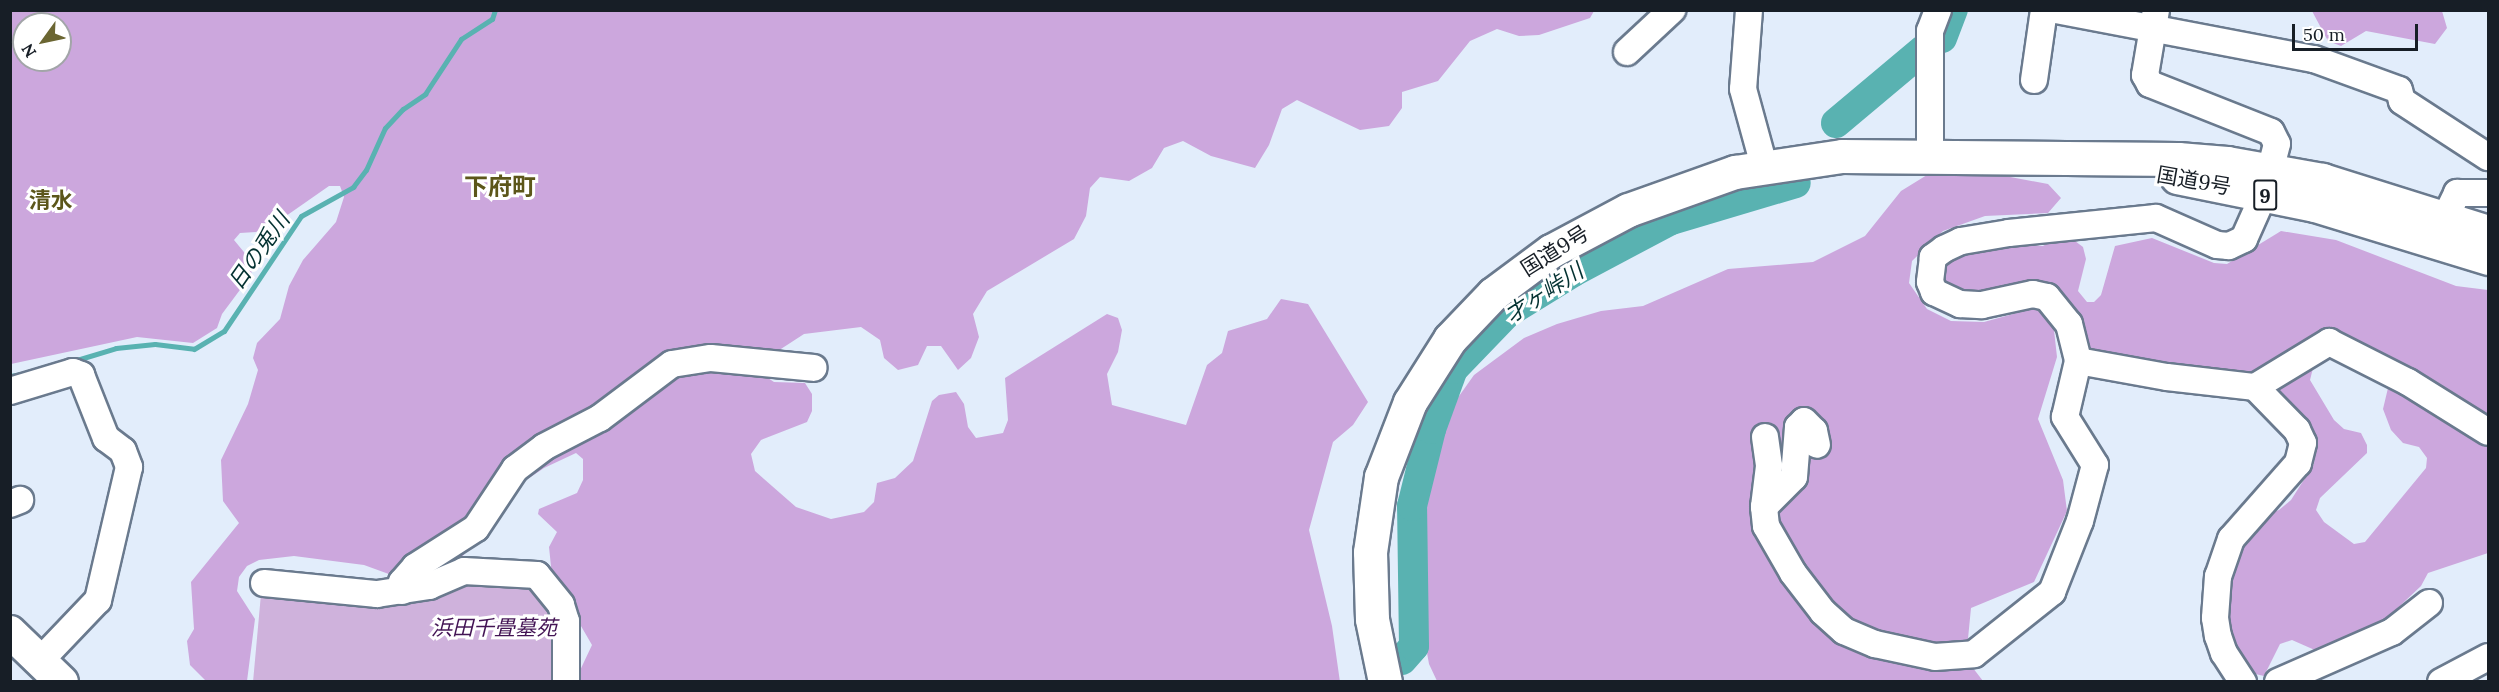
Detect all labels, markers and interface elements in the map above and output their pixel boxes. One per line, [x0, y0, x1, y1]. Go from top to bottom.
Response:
north arrow [12, 12, 72, 72]
scale bar [2295, 12, 2421, 50]
text: 50 m [2303, 23, 2345, 46]
text: N [17, 40, 40, 61]
street label: 国道9号 [2155, 162, 2233, 200]
district label: 下府町 [464, 173, 536, 201]
road number: 9 [2253, 178, 2277, 212]
district label: 清水 [29, 188, 73, 214]
water label: 日の兎川 [223, 207, 295, 295]
street label: 国道9号 [1516, 220, 1594, 282]
water label: 才ヶ峠川 [1500, 258, 1588, 328]
park label: 浜田千畳墓苑 [431, 615, 557, 641]

